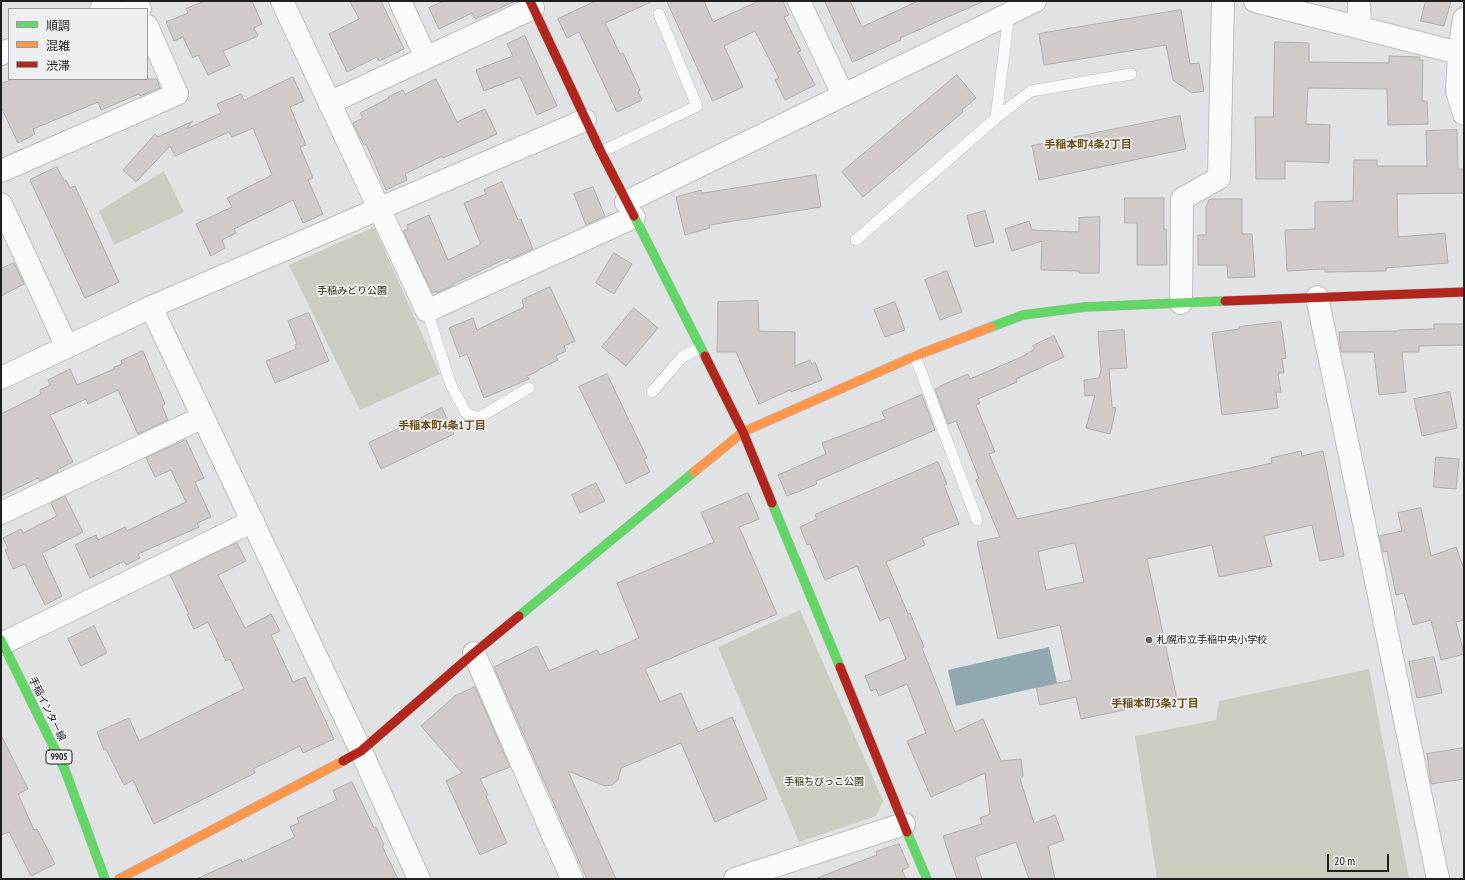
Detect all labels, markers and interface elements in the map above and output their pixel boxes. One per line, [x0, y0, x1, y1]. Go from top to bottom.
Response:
legend [8, 8, 148, 80]
text: 順調 [46, 18, 70, 33]
text: 混雑 [46, 38, 70, 53]
text: 渋滞 [46, 58, 70, 73]
district label: 手稲本町4条2丁目 [1044, 138, 1132, 152]
park label: 手稲みどり公園 [317, 285, 387, 297]
district label: 手稲本町4条1丁目 [398, 419, 486, 433]
place label: 札幌市立手稲中央小学校 [1157, 634, 1267, 646]
marker: 札幌市立手稲中央小学校 [1144, 635, 1154, 645]
street label: 手稲インター線 [26, 675, 68, 743]
district label: 手稲本町3条2丁目 [1111, 697, 1199, 711]
road number: 9905 [46, 750, 72, 764]
park label: 手稲ちびっこ公園 [784, 776, 864, 788]
scale bar [1329, 846, 1391, 872]
text: 20 m [1334, 853, 1355, 868]

